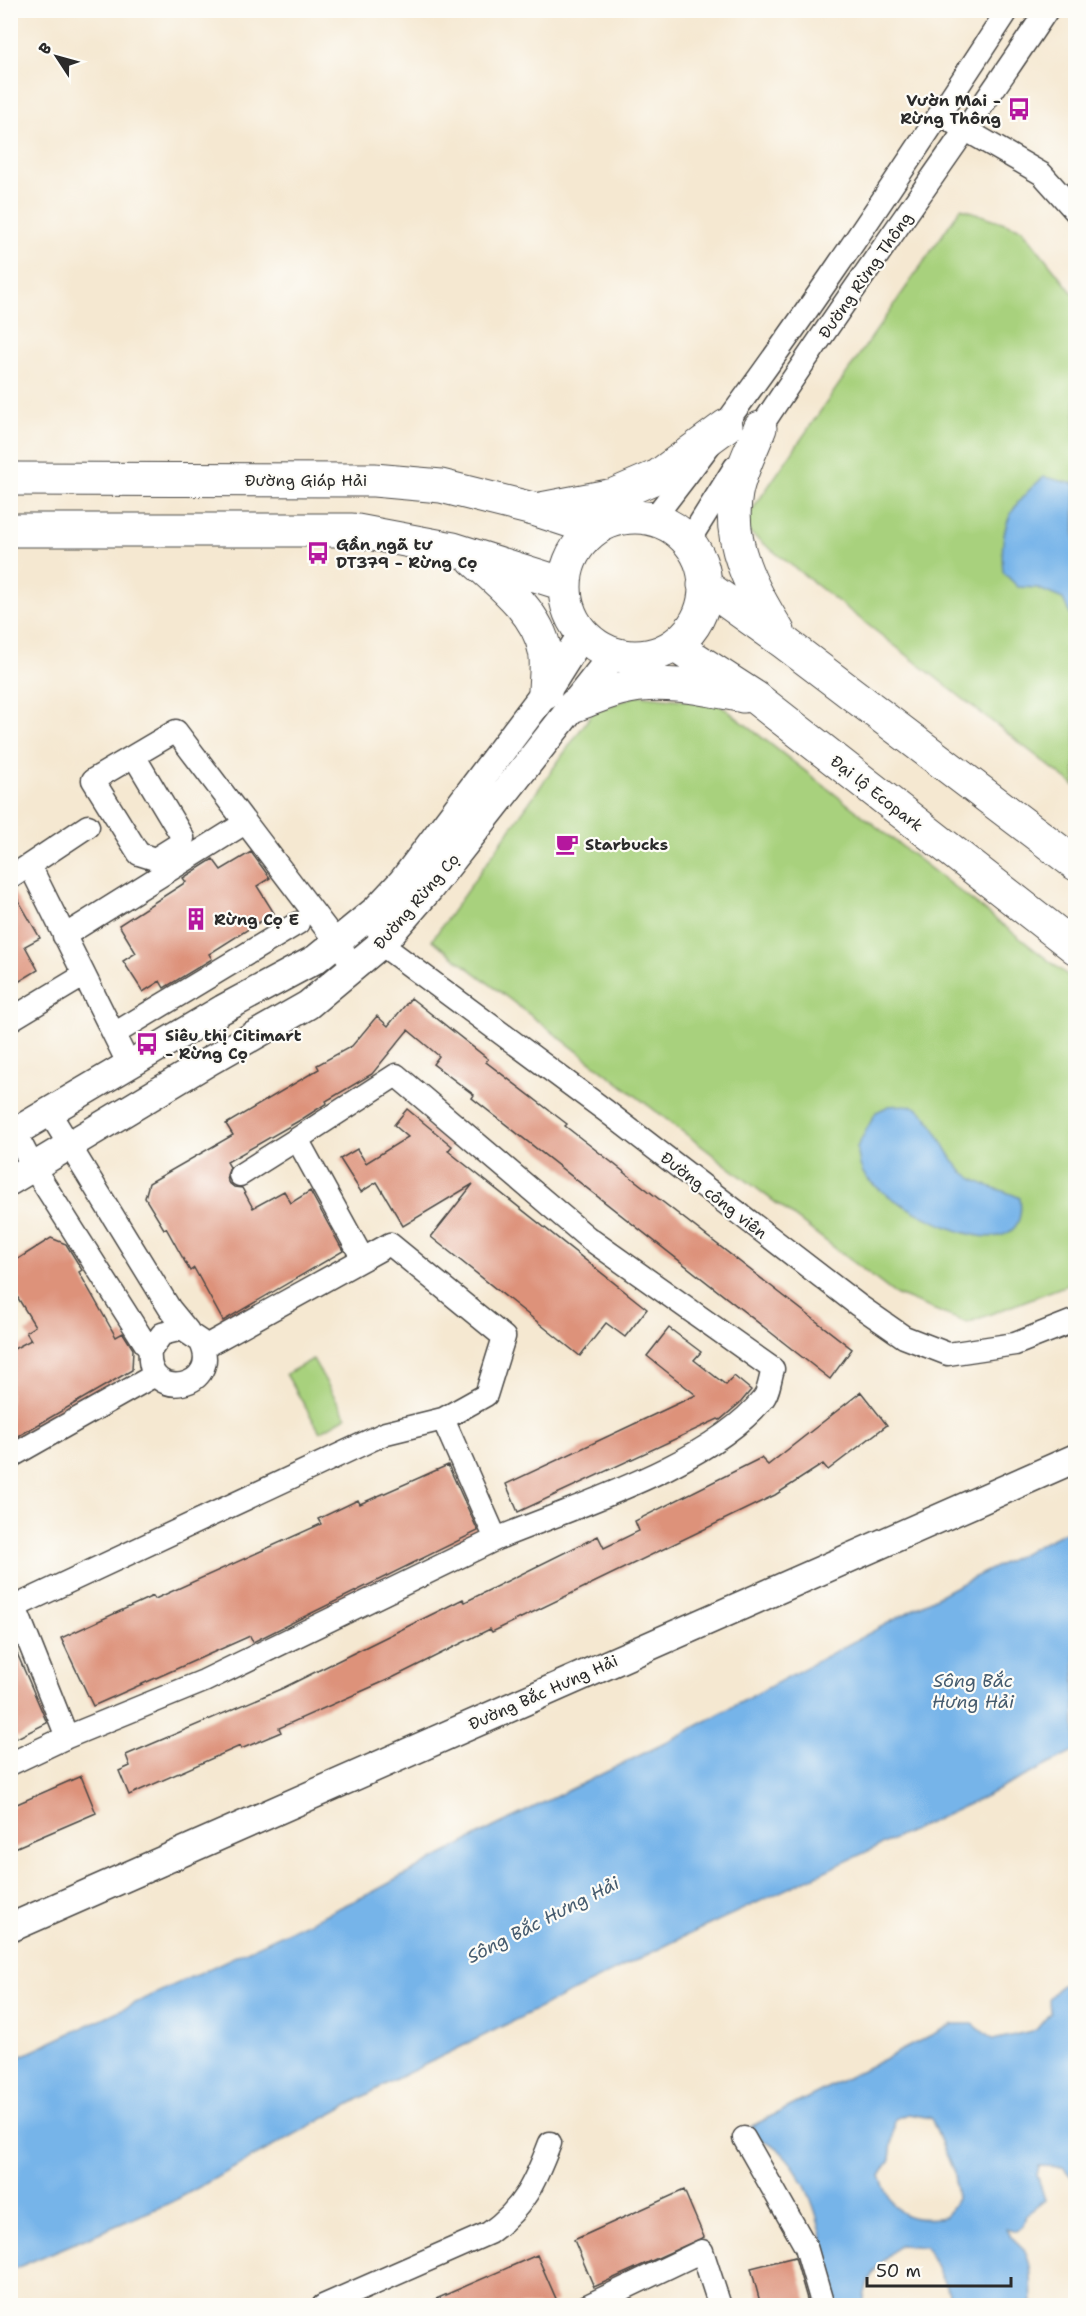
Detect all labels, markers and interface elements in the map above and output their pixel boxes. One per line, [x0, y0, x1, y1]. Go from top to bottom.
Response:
north arrow [27, 27, 87, 87]
text: B [34, 38, 57, 59]
place label: Vườn Mai - Rừng Thông [900, 90, 1001, 129]
bus stop icon: Vườn Mai - Rừng Thông [1006, 96, 1032, 122]
street label: Đường Rừng Thông [814, 208, 917, 343]
street label: Đường Giáp Hải [245, 470, 367, 491]
place label: Gần ngã tư DT379 - Rừng Cọ [336, 534, 477, 573]
bus stop icon: Gần ngã tư DT379 - Rừng Cọ [305, 540, 331, 566]
street label: Đại lộ Ecopark [826, 751, 927, 836]
cafe icon: Starbucks [554, 831, 580, 857]
place label: Starbucks [585, 834, 668, 855]
street label: Đường Rừng Cọ [369, 849, 464, 954]
building icon: Rừng Cọ E [183, 906, 209, 932]
place label: Rừng Cọ E [214, 909, 299, 930]
place label: Siêu thị Citimart - Rừng Cọ [165, 1025, 302, 1064]
bus stop icon: Siêu thị Citimart - Rừng Cọ [134, 1031, 160, 1057]
street label: Đường công viên [656, 1147, 771, 1244]
street label: Đường Bắc Hưng Hải [465, 1650, 621, 1735]
water label: Sông Bắc Hưng Hải [932, 1669, 1015, 1714]
water label: Sông Bắc Hưng Hải [463, 1871, 624, 1969]
scale bar [867, 2250, 1011, 2288]
text: 50 m [876, 2259, 921, 2283]

